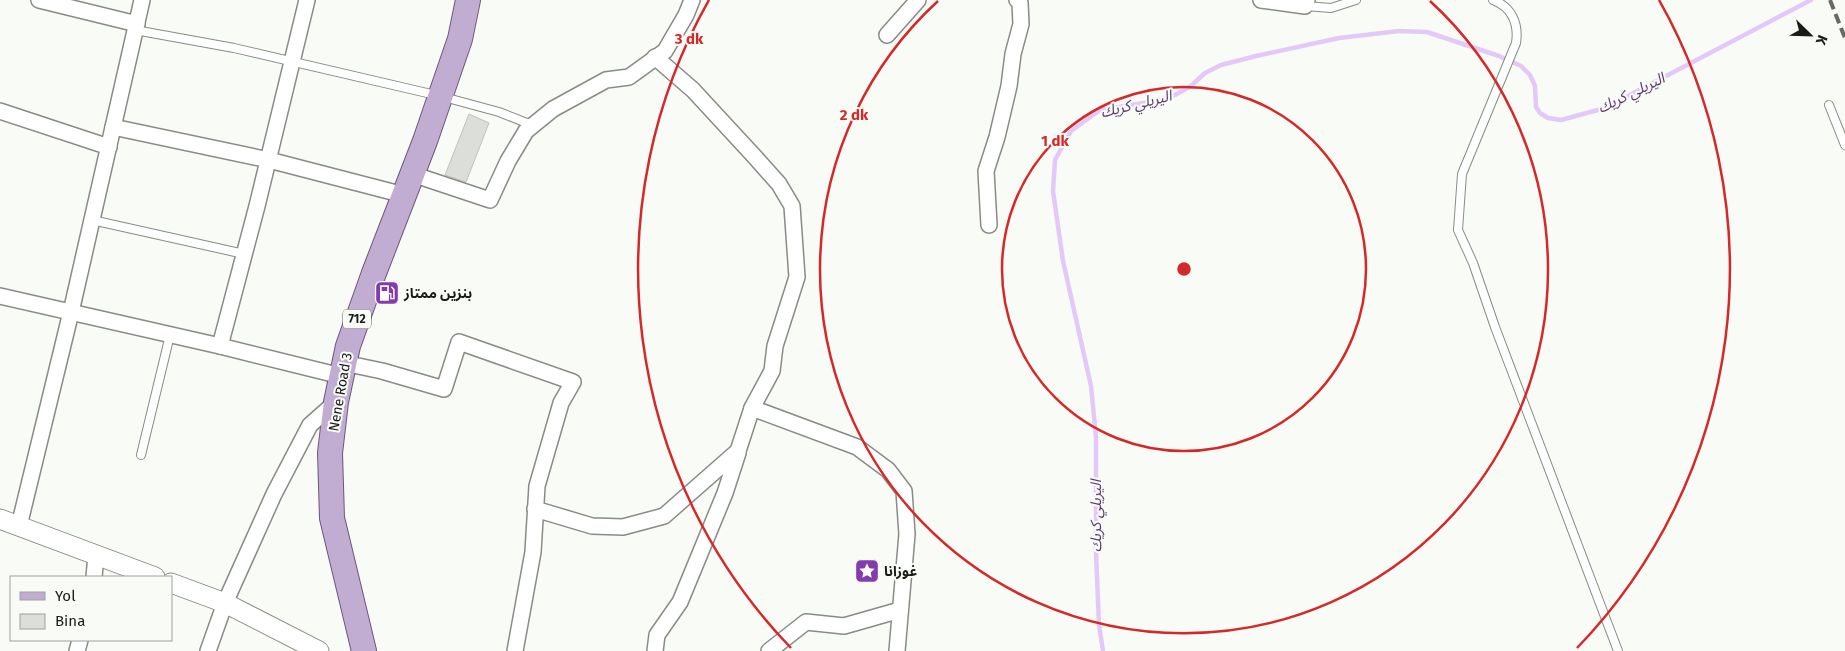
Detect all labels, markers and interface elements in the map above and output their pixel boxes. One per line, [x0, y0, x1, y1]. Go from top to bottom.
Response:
north arrow [1785, 10, 1835, 60]
text: 3 dk [674, 30, 704, 48]
text: K [1812, 32, 1831, 48]
water label: اليريلي كريك [1594, 68, 1670, 119]
water label: اليريلي كريك [1099, 86, 1175, 124]
text: 2 dk [840, 106, 869, 124]
text: 1 dk [1041, 132, 1070, 150]
centre of rings [1175, 260, 1193, 278]
fuel station icon: بنزين ممتاز [374, 280, 400, 306]
place label: بنزين ممتاز [403, 285, 472, 302]
road number: 712 [343, 310, 371, 328]
street label: Nene Road 3 [325, 351, 356, 433]
water label: اليريلي كريك [1087, 478, 1107, 552]
place icon: غوزانا [854, 558, 880, 584]
place label: غوزانا [884, 563, 917, 580]
legend [10, 576, 172, 641]
text: Yol [55, 587, 76, 605]
text: Bina [55, 612, 85, 630]

